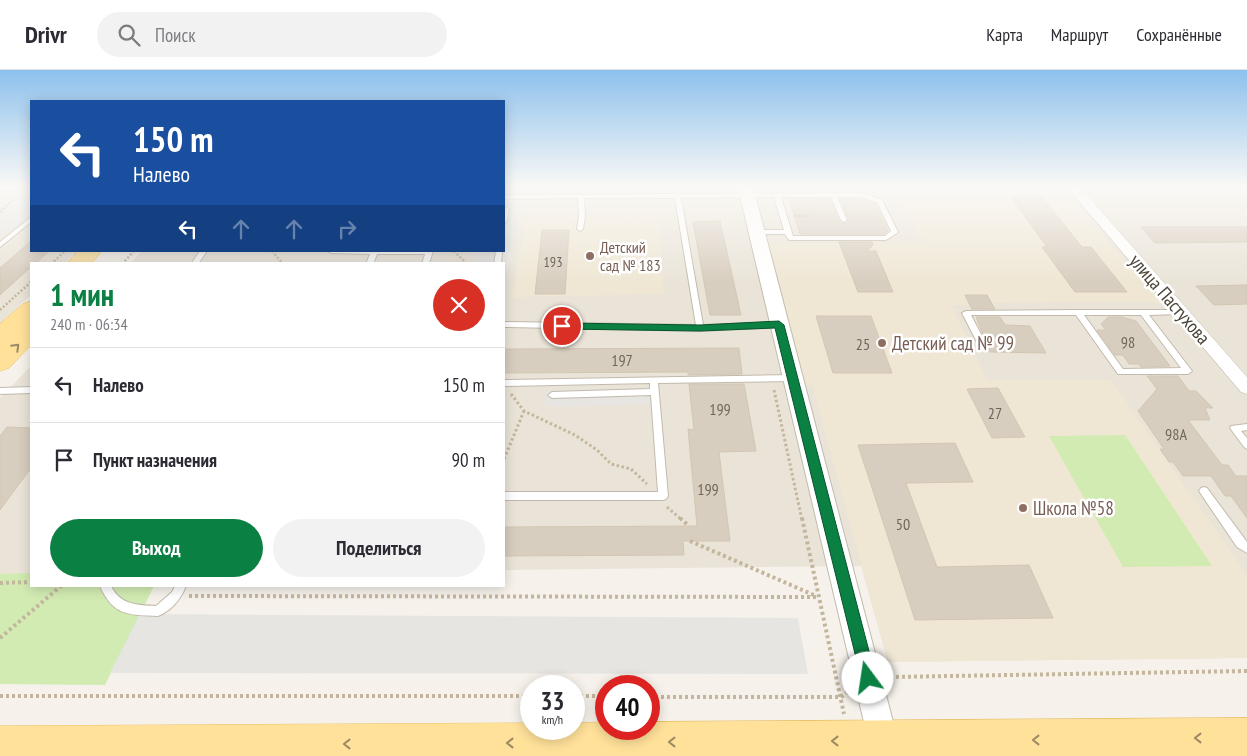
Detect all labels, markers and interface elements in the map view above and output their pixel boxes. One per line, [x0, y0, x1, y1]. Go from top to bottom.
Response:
search box [97, 12, 447, 57]
text: Drivr [25, 19, 67, 50]
icon: search [115, 21, 143, 49]
text: Поиск [155, 23, 196, 47]
text: Карта [986, 23, 1023, 46]
text: Маршрут [1051, 23, 1108, 46]
text: Сохранённые [1136, 23, 1222, 46]
text: 150 m [133, 116, 214, 162]
icon: left [50, 120, 115, 185]
text: Налево [133, 160, 190, 188]
icon: left [174, 215, 202, 243]
icon: ahead [227, 215, 255, 243]
icon: ahead [280, 215, 308, 243]
icon: right [333, 215, 361, 243]
place label: Детский сад № 183 [600, 237, 661, 275]
street label: улица Пастухова [1124, 249, 1216, 349]
marker: Детский сад № 183 [584, 250, 596, 262]
house number: 193 [544, 253, 562, 271]
text: 1 мин [50, 275, 114, 314]
button: close [433, 279, 485, 331]
pin [541, 305, 583, 347]
icon: arrive [548, 312, 576, 340]
text: 240 m · 06:34 [50, 314, 128, 334]
place label: Детский сад № 99 [892, 331, 1014, 355]
house number: 98 [1121, 332, 1135, 352]
house number: 25 [856, 334, 870, 354]
marker: Детский сад № 99 [876, 337, 888, 349]
one-way arrow [10, 343, 19, 352]
house number: 197 [611, 350, 633, 370]
icon: left [50, 371, 78, 399]
text: Налево [93, 373, 144, 397]
text: 150 m [443, 373, 485, 397]
house number: 199 [709, 399, 731, 419]
house number: 27 [988, 403, 1002, 423]
house number: 98А [1165, 424, 1187, 444]
icon: arrive [50, 446, 78, 474]
text: Пункт назначения [93, 448, 217, 472]
text: 90 m [452, 448, 485, 472]
house number: 199 [697, 479, 719, 499]
place label: Школа №58 [1033, 496, 1114, 520]
marker: Школа №58 [1017, 502, 1029, 514]
house number: 50 [896, 514, 910, 534]
button: Выход [50, 519, 263, 577]
button: Поделиться [273, 519, 485, 577]
position arrow [841, 651, 893, 703]
speed limit sign: 40 [595, 675, 660, 740]
text: 33 [541, 685, 564, 717]
text: km/h [542, 712, 563, 727]
one-way arrow [1194, 733, 1202, 743]
one-way arrow [1032, 734, 1040, 745]
one-way arrow [831, 736, 838, 746]
one-way arrow [668, 737, 676, 747]
one-way arrow [506, 738, 514, 748]
one-way arrow [343, 739, 351, 749]

